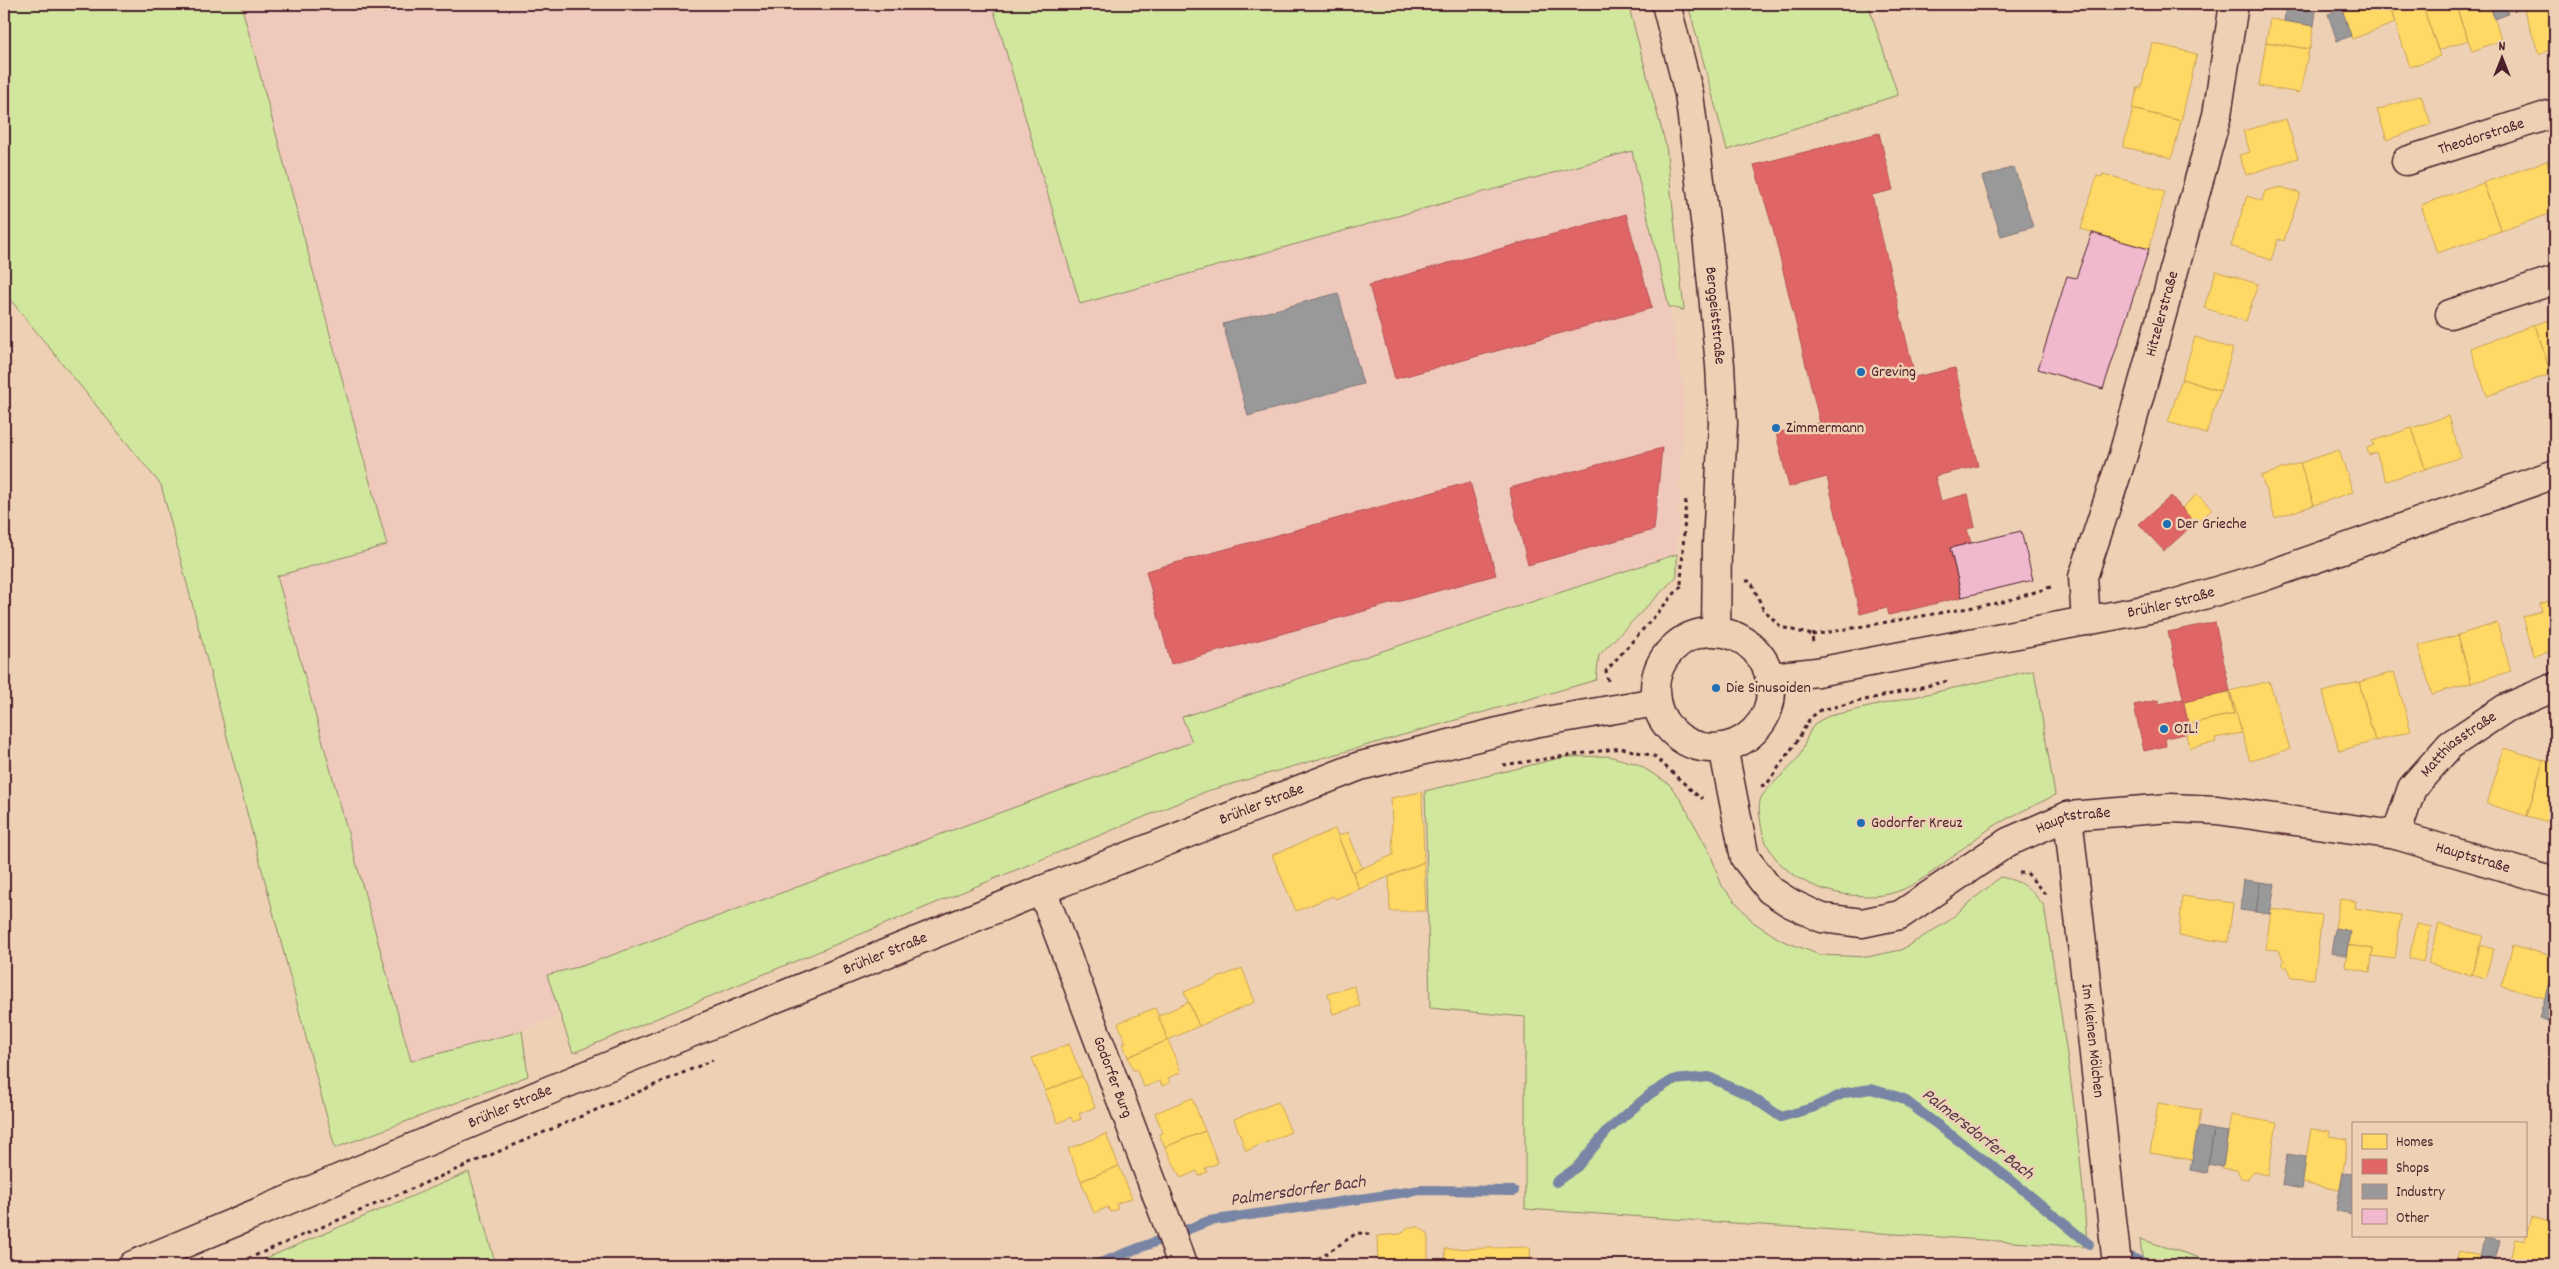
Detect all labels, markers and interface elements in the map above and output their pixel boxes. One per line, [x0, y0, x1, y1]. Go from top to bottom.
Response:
north arrow [2476, 32, 2526, 82]
text: N [2499, 37, 2506, 57]
street label: Theodorstraße [2435, 112, 2527, 161]
street label: Berggeiststraße [1699, 266, 1731, 365]
street label: Hitzelerstraße [2139, 268, 2185, 359]
place label: Greving [1871, 361, 1916, 384]
marker: Greving [1855, 366, 1867, 378]
place label: Zimmermann [1786, 417, 1864, 440]
marker: Zimmermann [1770, 422, 1782, 434]
place label: Der Grieche [2177, 513, 2247, 536]
marker: Der Grieche [2161, 518, 2173, 530]
street label: Brühler Straße [2125, 581, 2217, 624]
place label: Die Sinusoiden [1726, 677, 1811, 700]
marker: Die Sinusoiden [1710, 682, 1722, 694]
street label: Matthiasstraße [2415, 706, 2501, 783]
place label: OIL! [2174, 718, 2198, 741]
marker: OIL! [2158, 723, 2170, 735]
street label: Brühler Straße [1216, 777, 1307, 831]
street label: Hauptstraße [2032, 801, 2111, 840]
place label: Godorfer Kreuz [1871, 812, 1962, 835]
marker: Godorfer Kreuz [1855, 817, 1867, 829]
street label: Hauptstraße [2433, 836, 2513, 880]
street label: Brühler Straße [839, 926, 931, 981]
street label: Im Kleinen Mölchen [2075, 982, 2110, 1099]
street label: Godorfer Burg [1087, 1033, 1138, 1121]
street label: Brühler Straße [465, 1079, 556, 1135]
water label: Palmersdorfer Bach [1916, 1083, 2039, 1187]
legend [2352, 1122, 2526, 1236]
text: Homes [2396, 1132, 2434, 1154]
text: Shops [2396, 1158, 2429, 1180]
water label: Palmersdorfer Bach [1229, 1170, 1368, 1214]
text: Industry [2396, 1182, 2445, 1204]
text: Other [2396, 1208, 2430, 1230]

